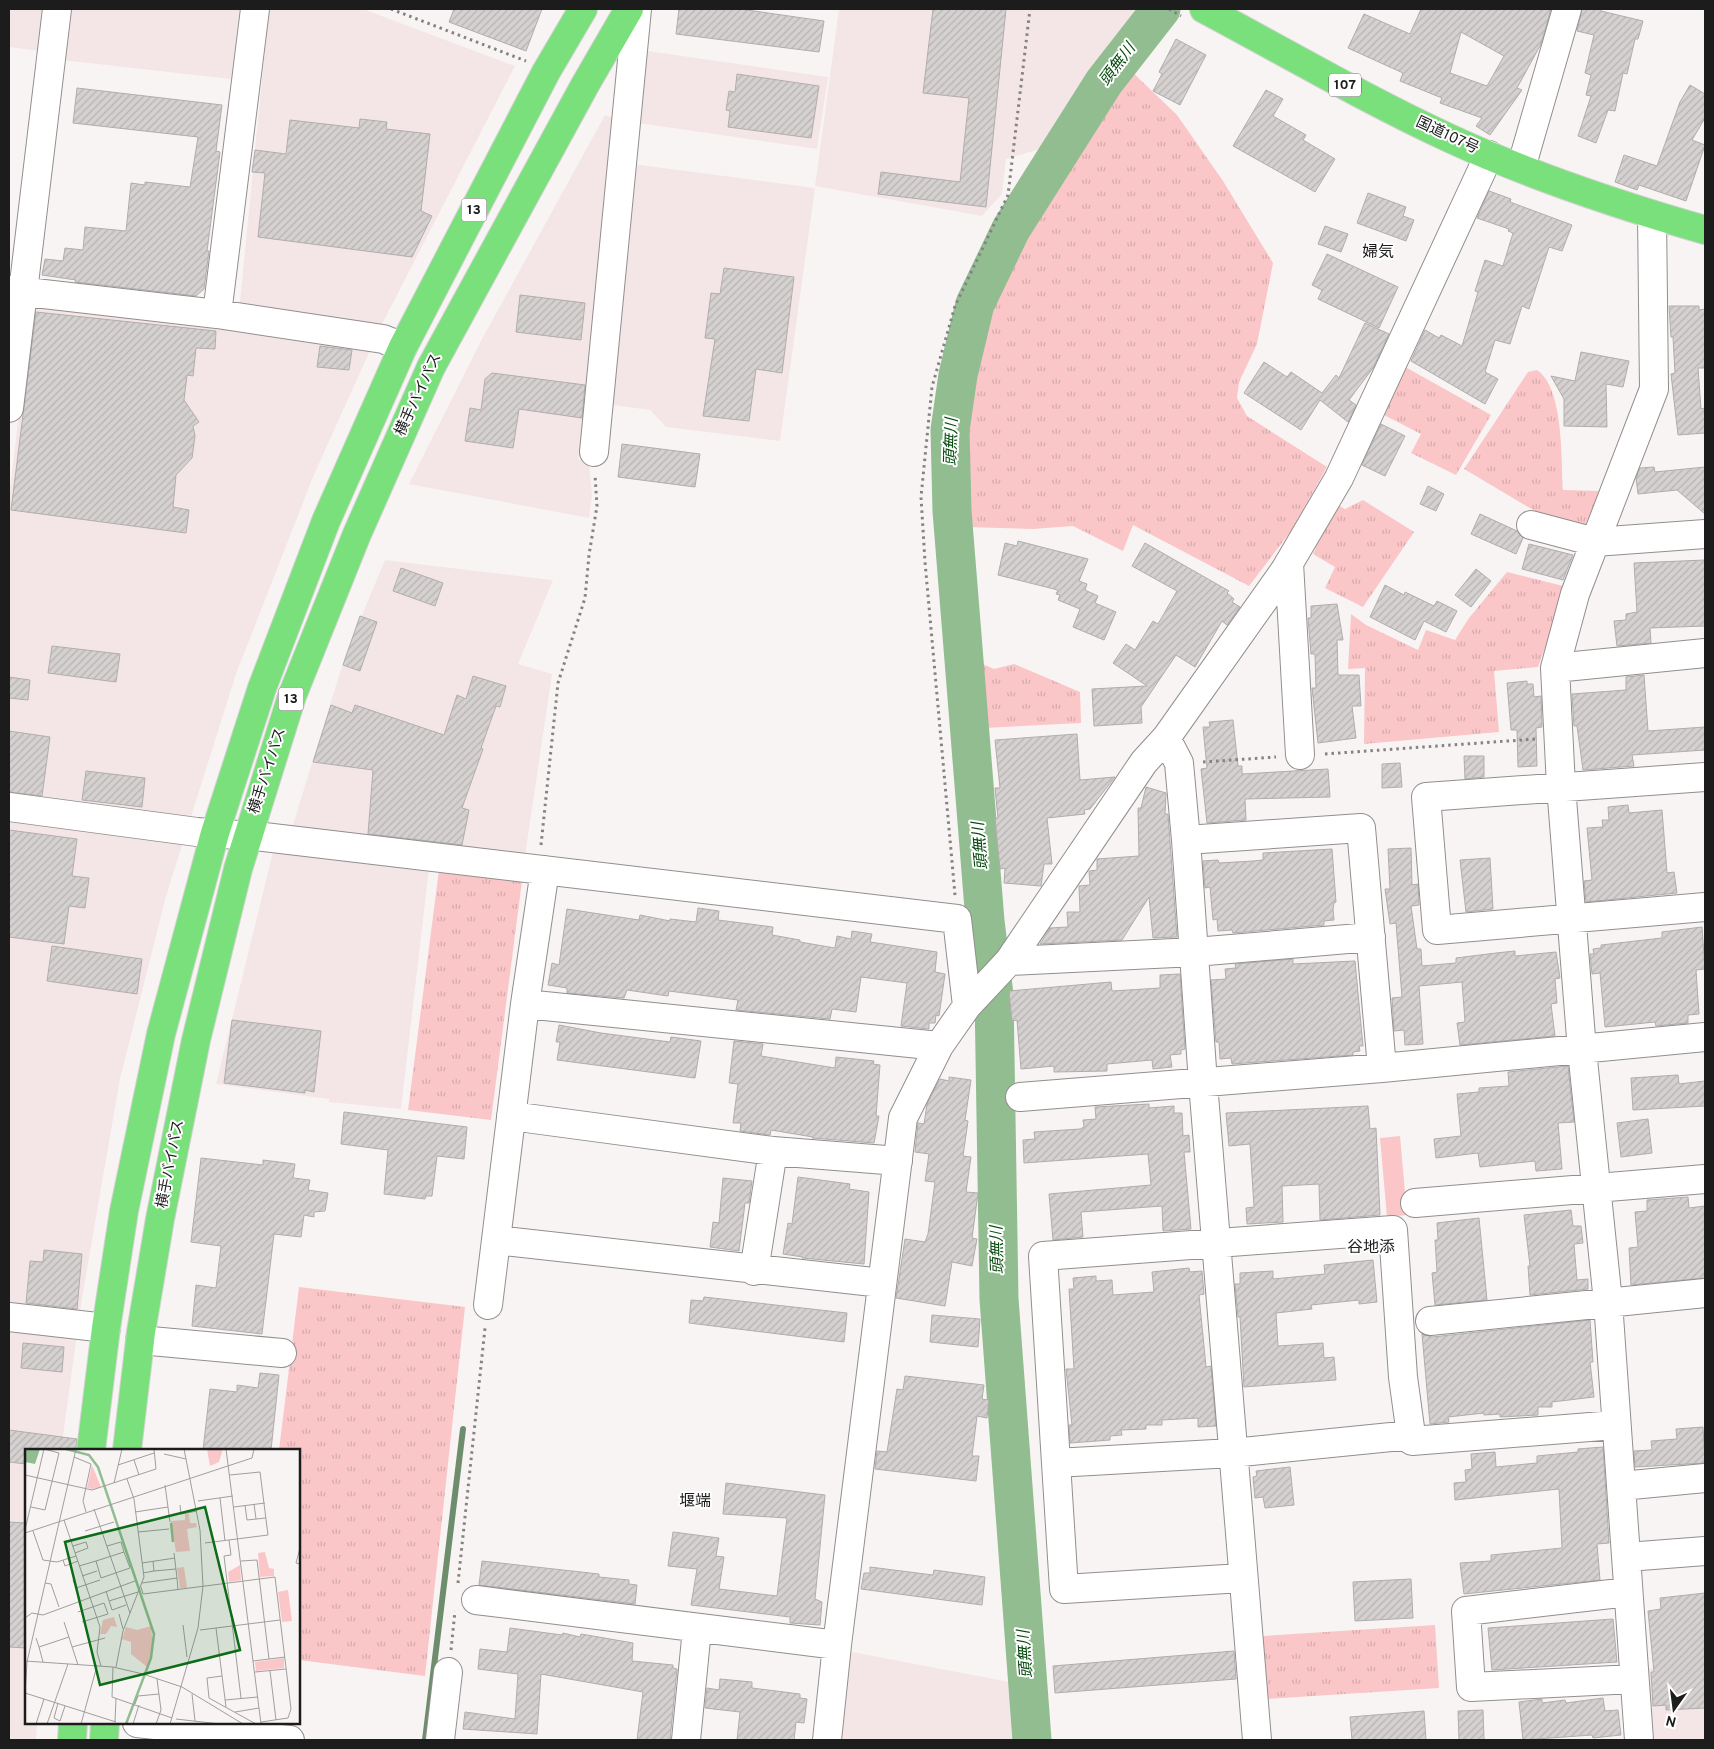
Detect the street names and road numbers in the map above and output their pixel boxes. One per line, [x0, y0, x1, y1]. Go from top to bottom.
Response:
road number: 107 [1329, 74, 1361, 96]
street label: 国道107号 [1412, 113, 1482, 159]
road number: 13 [462, 198, 486, 222]
street label: 横手バイパス [391, 350, 447, 440]
road number: 13 [278, 688, 304, 711]
street label: 横手バイパス [245, 725, 291, 817]
street label: 横手バイパス [153, 1118, 189, 1210]

